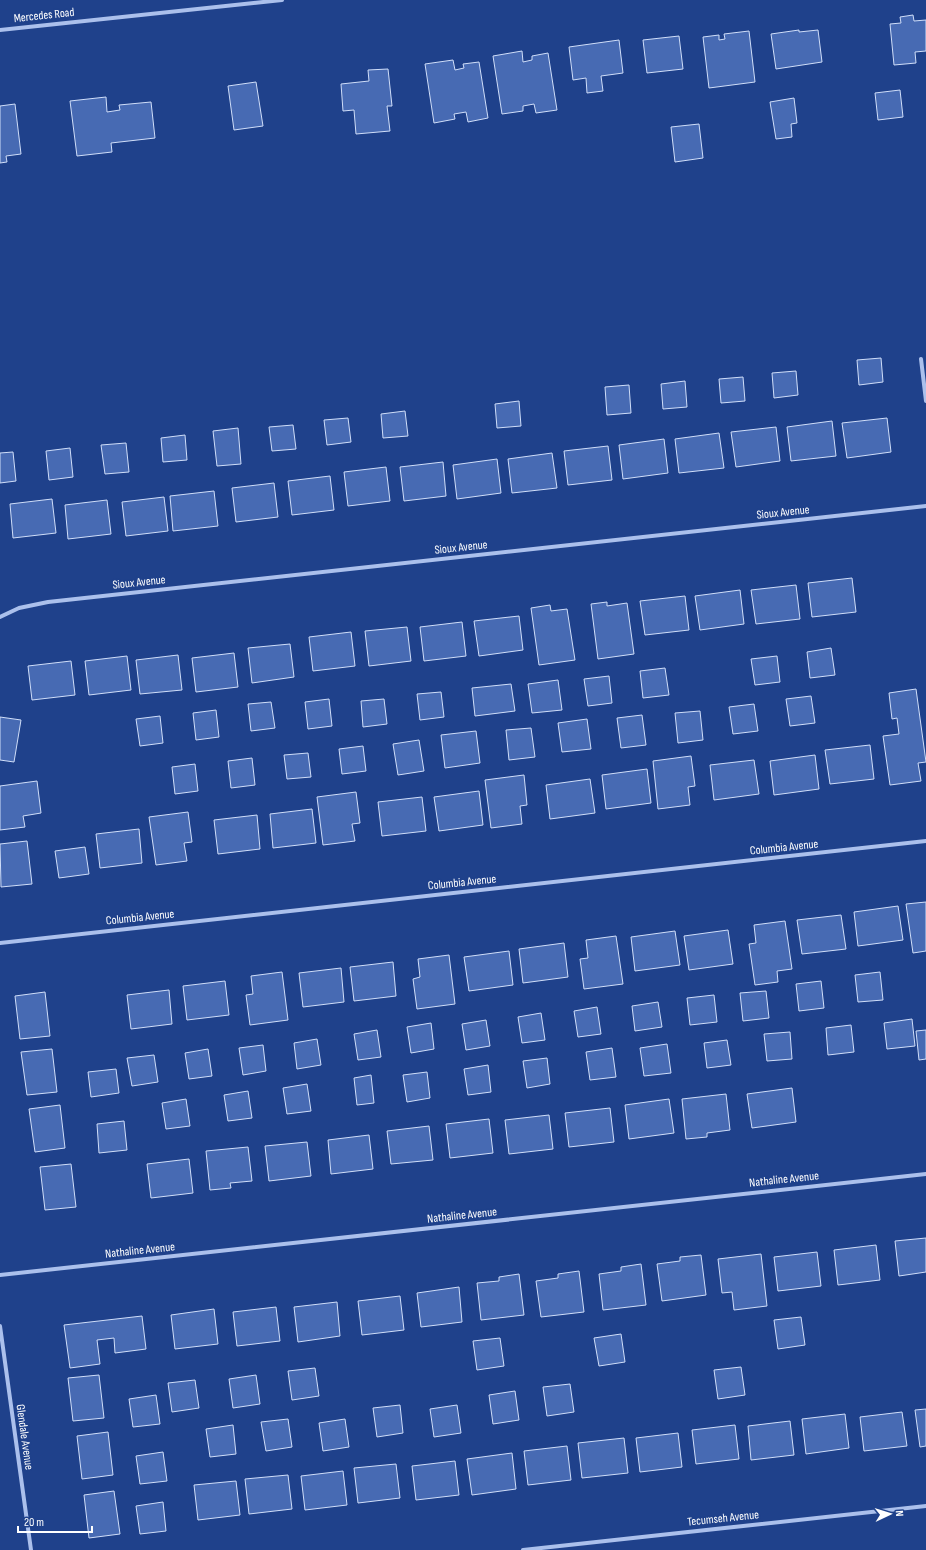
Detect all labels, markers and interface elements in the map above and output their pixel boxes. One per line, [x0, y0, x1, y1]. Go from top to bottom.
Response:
street label: Mercedes Road [13, 5, 75, 26]
street label: Sioux Avenue [756, 502, 810, 523]
street label: Sioux Avenue [434, 537, 488, 558]
street label: Sioux Avenue [112, 572, 166, 593]
street label: Columbia Avenue [749, 836, 819, 859]
street label: Columbia Avenue [427, 871, 497, 894]
street label: Columbia Avenue [105, 906, 175, 929]
street label: Nathaline Avenue [748, 1168, 820, 1191]
street label: Nathaline Avenue [426, 1204, 498, 1227]
street label: Nathaline Avenue [104, 1239, 176, 1262]
street label: Glendale Avenue [12, 1403, 37, 1471]
north arrow [870, 1494, 910, 1534]
street label: Tecumseh Avenue [686, 1507, 760, 1530]
scale bar [18, 1508, 92, 1534]
text: N [893, 1510, 906, 1517]
text: 20 m [24, 1515, 44, 1530]

